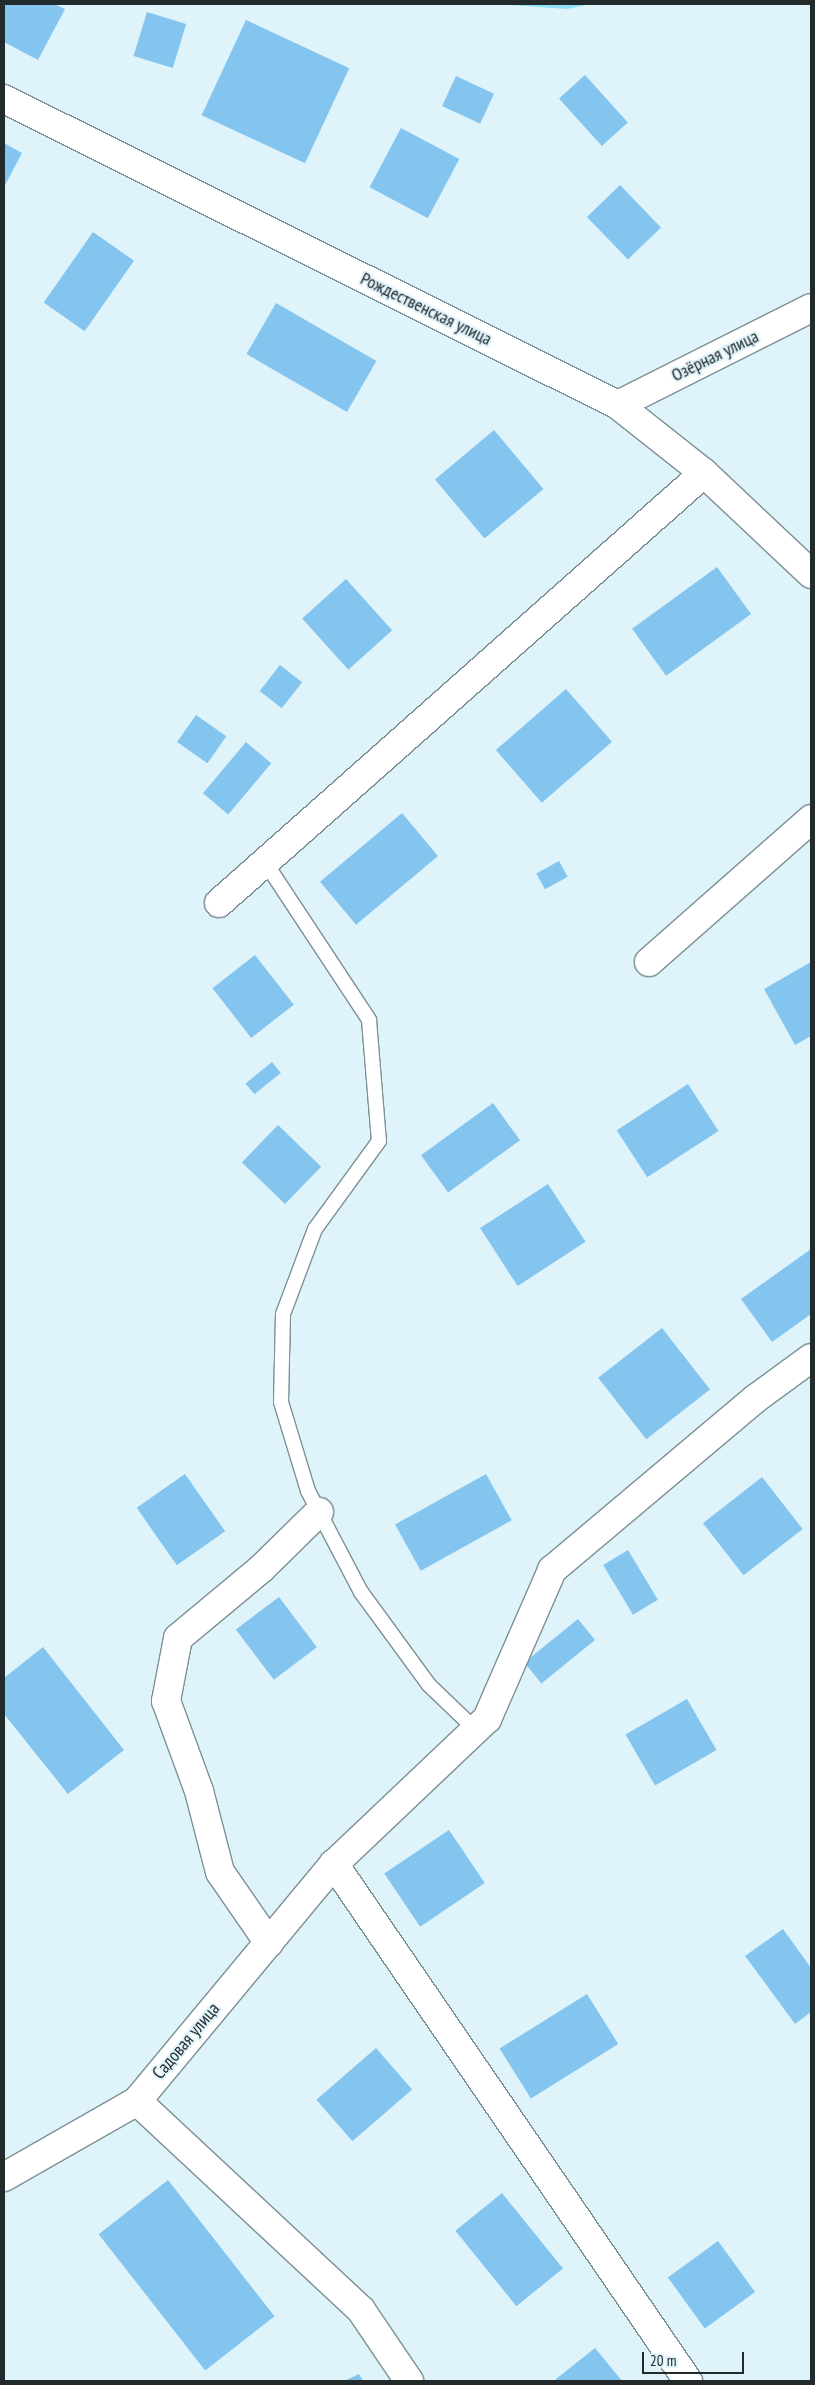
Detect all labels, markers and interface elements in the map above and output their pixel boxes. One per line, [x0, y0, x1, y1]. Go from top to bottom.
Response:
street label: Рождественская улица [357, 268, 495, 350]
street label: Озёрная улица [668, 326, 762, 386]
street label: Садовая улица [148, 1998, 224, 2084]
scale bar [645, 2342, 748, 2374]
text: 20 m [650, 2351, 676, 2370]

